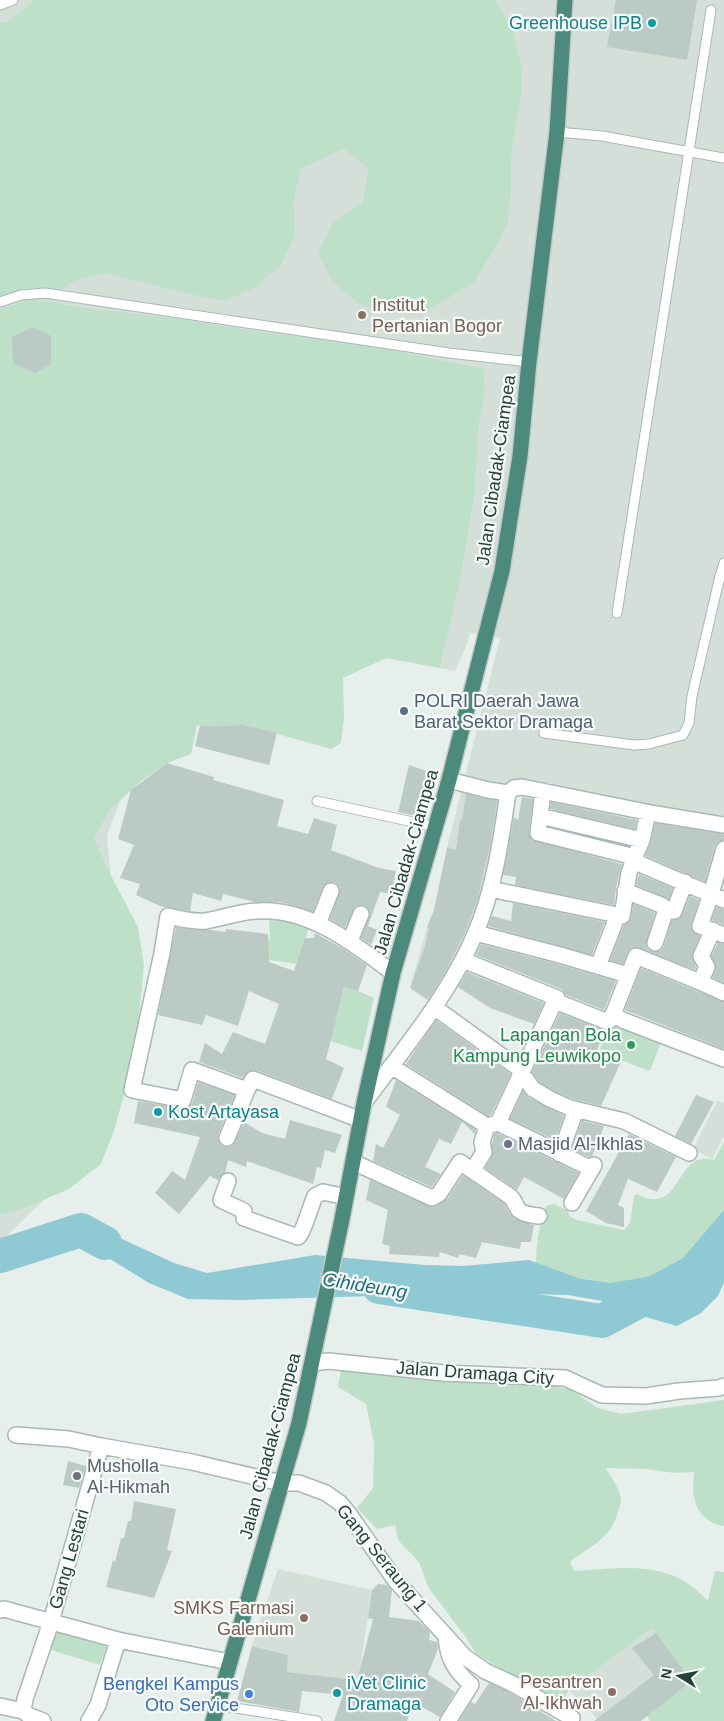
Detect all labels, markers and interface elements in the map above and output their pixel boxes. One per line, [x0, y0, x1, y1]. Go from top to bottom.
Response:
place label: Greenhouse IPB [509, 13, 642, 33]
marker: Greenhouse IPB [646, 17, 658, 29]
place label: Institut Pertanian Bogor [372, 295, 502, 336]
marker: Institut Pertanian Bogor [356, 309, 368, 321]
street label: Jalan Cibadak-Ciampea [473, 373, 519, 567]
place label: POLRI Daerah Jawa Barat Sektor Dramaga [414, 691, 594, 732]
marker: POLRI Daerah Jawa Barat Sektor Dramaga [398, 705, 410, 717]
street label: Jalan Cibadak-Ciampea [370, 766, 442, 957]
place label: Lapangan Bola Kampung Leuwikopo [453, 1025, 622, 1066]
marker: Lapangan Bola Kampung Leuwikopo [625, 1039, 637, 1051]
place label: Kost Artayasa [168, 1102, 280, 1122]
marker: Kost Artayasa [152, 1106, 164, 1118]
place label: Masjid Al-Ikhlas [518, 1134, 643, 1154]
marker: Masjid Al-Ikhlas [502, 1138, 514, 1150]
water label: Cihideung [321, 1268, 409, 1303]
street label: Jalan Cibadak-Ciampea [235, 1350, 305, 1541]
street label: Jalan Dramaga City [395, 1358, 555, 1388]
place label: Musholla Al-Hikmah [87, 1456, 170, 1497]
marker: Musholla Al-Hikmah [71, 1470, 83, 1482]
street label: Gang Seraung 1 [333, 1500, 431, 1616]
street label: Gang Lestari [45, 1507, 93, 1611]
place label: SMKS Farmasi Galenium [173, 1598, 294, 1639]
marker: SMKS Farmasi Galenium [298, 1612, 310, 1624]
north arrow [654, 1651, 704, 1701]
text: N [657, 1667, 675, 1680]
place label: Pesantren Al-Ikhwah [520, 1672, 602, 1713]
place label: iVet Clinic Dramaga [347, 1673, 426, 1714]
place label: Bengkel Kampus Oto Service [103, 1674, 239, 1715]
marker: Pesantren Al-Ikhwah [606, 1686, 618, 1698]
marker: iVet Clinic Dramaga [331, 1687, 343, 1699]
marker: Bengkel Kampus Oto Service [243, 1688, 255, 1700]

